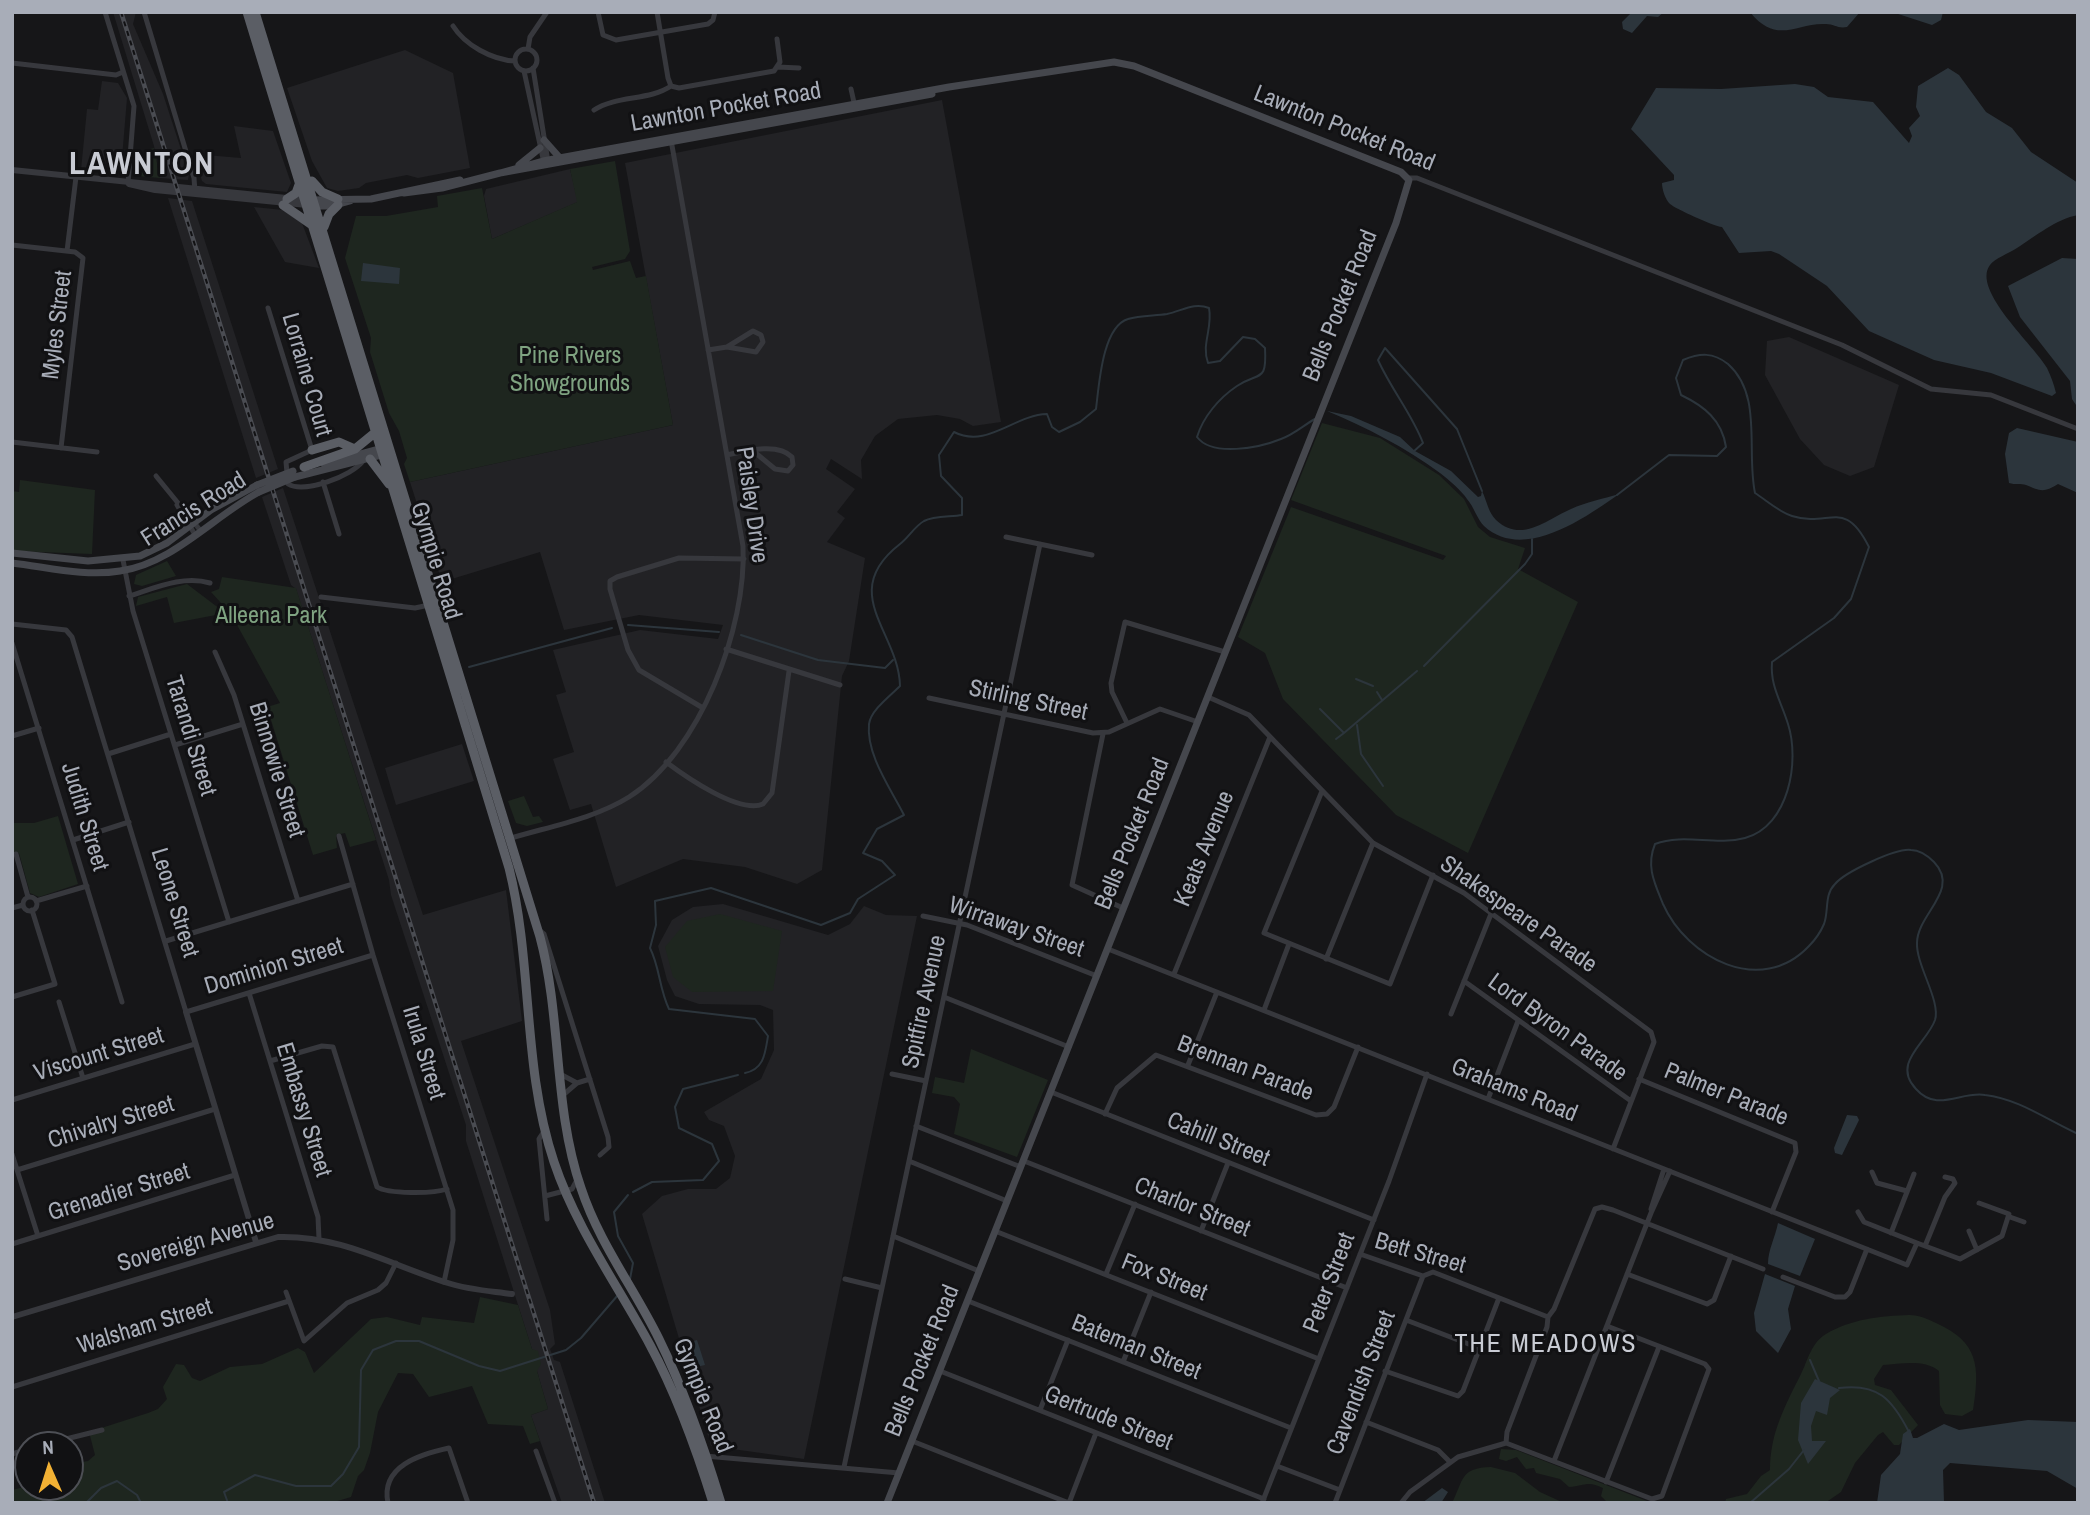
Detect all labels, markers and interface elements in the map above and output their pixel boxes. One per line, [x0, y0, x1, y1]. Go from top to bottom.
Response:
street label: Lawnton Pocket Road [629, 77, 823, 139]
street label: Lawnton Pocket Road [1249, 80, 1439, 178]
district label: LAWNTON [70, 146, 214, 184]
street label: Bells Pocket Road [1298, 226, 1384, 386]
street label: Myles Street [37, 269, 79, 381]
street label: Lorraine Court [275, 310, 337, 440]
park label: Pine Rivers Showgrounds [510, 343, 630, 399]
street label: Paisley Drive [729, 445, 773, 565]
street label: Francis Road [136, 466, 252, 554]
street label: Gympie Road [403, 499, 467, 623]
park label: Alleena Park [215, 603, 327, 631]
street label: Tarandi Street [158, 672, 222, 800]
street label: Stirling Street [966, 674, 1090, 728]
street label: Binnowie Street [242, 699, 310, 841]
street label: Bells Pocket Road [1090, 754, 1176, 914]
street label: Judith Street [54, 759, 114, 875]
street label: Keats Avenue [1169, 787, 1241, 911]
street label: Leone Street [144, 845, 204, 961]
street label: Shakespeare Parade [1434, 850, 1602, 980]
street label: Wirraway Street [945, 891, 1087, 965]
street label: Dominion Street [201, 932, 347, 1002]
street label: Spitfire Avenue [897, 933, 953, 1071]
street label: Lord Byron Parade [1482, 968, 1632, 1088]
street label: Irula Street [395, 1003, 451, 1103]
street label: Viscount Street [31, 1022, 167, 1088]
street label: Brennan Parade [1173, 1030, 1317, 1108]
street label: Embassy Street [269, 1039, 337, 1181]
street label: Grahams Road [1447, 1053, 1581, 1129]
street label: Palmer Parade [1660, 1057, 1792, 1133]
street label: Chivalry Street [45, 1090, 177, 1156]
street label: Cahill Street [1162, 1106, 1274, 1174]
street label: Grenadier Street [45, 1158, 193, 1228]
street label: Charlor Street [1130, 1172, 1254, 1244]
street label: Sovereign Avenue [114, 1207, 278, 1279]
street label: Bett Street [1371, 1227, 1469, 1281]
street label: Peter Street [1298, 1229, 1362, 1337]
street label: Fox Street [1117, 1248, 1211, 1308]
street label: Bells Pocket Road [880, 1281, 966, 1441]
street label: Walsham Street [74, 1293, 216, 1361]
street label: Cavendish Street [1321, 1307, 1403, 1459]
street label: Bateman Street [1067, 1309, 1205, 1387]
district label: THE MEADOWS [1456, 1329, 1636, 1361]
street label: Gympie Road [666, 1334, 738, 1458]
street label: Gertrude Street [1040, 1380, 1176, 1458]
north arrow [14, 1431, 84, 1501]
text: N [42, 1434, 54, 1460]

